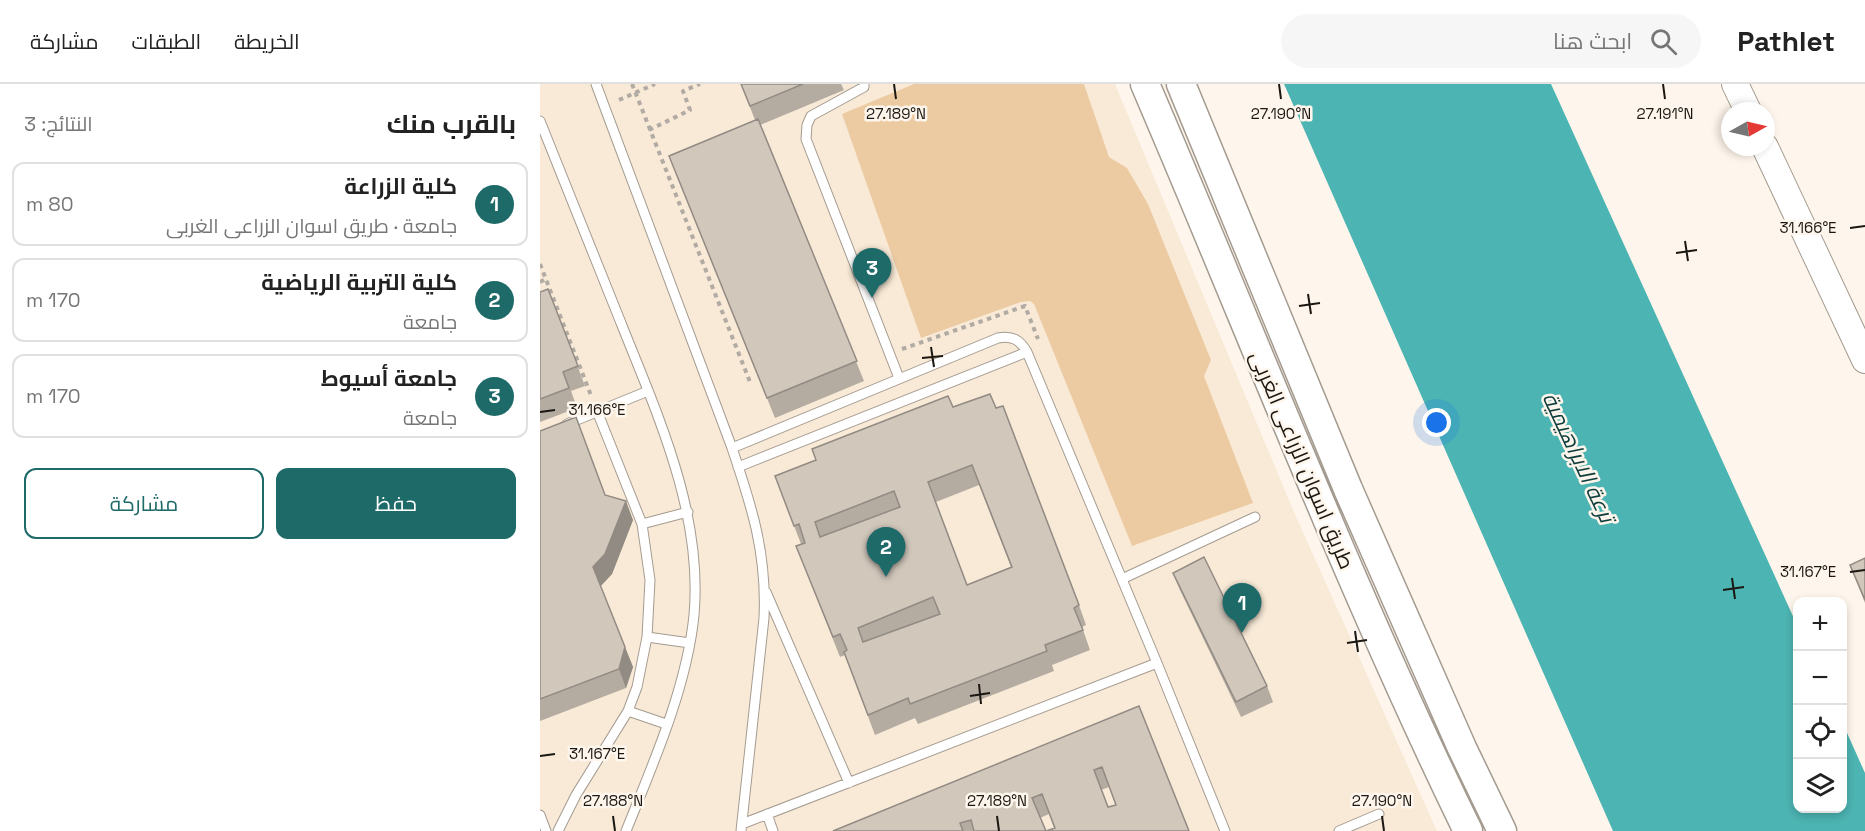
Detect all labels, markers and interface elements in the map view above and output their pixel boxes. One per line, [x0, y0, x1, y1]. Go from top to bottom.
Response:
search box [1281, 14, 1701, 68]
text: Pathlet [1737, 23, 1835, 59]
icon: search [1647, 25, 1680, 58]
text: ابحث هنا [1553, 27, 1632, 55]
text: مشاركة [30, 28, 99, 55]
text: الطبقات [132, 28, 201, 55]
text: الخريطة [234, 28, 300, 55]
north arrow [1721, 102, 1775, 156]
text: 27.189°N [866, 104, 926, 123]
text: 27.190°N [1251, 104, 1311, 123]
text: 27.191°N [1637, 104, 1693, 123]
text: بالقرب منك [387, 107, 516, 141]
text: النتائج: 3 [24, 111, 93, 137]
text: كلية الزراعة [344, 172, 457, 200]
text: 80 m [26, 191, 74, 217]
text: 1 [490, 191, 499, 217]
text: جامعة · طريق اسوان الزراعى الغربى [166, 213, 457, 239]
text: 31.166°E [1779, 218, 1837, 237]
pin: 3 [852, 248, 892, 298]
text: كلية التربية الرياضية [261, 268, 457, 296]
text: 170 m [26, 287, 81, 313]
text: 2 [489, 287, 500, 313]
text: جامعة [403, 309, 457, 335]
street label: طريق اسوان الزراعى الغربى [1244, 347, 1361, 573]
text: جامعة أسيوط [321, 364, 457, 392]
text: 170 m [26, 383, 81, 409]
text: 3 [488, 383, 501, 409]
water label: ترعة الابراهيمية [1537, 387, 1623, 530]
text: 31.166°E [568, 400, 626, 419]
text: جامعة [403, 405, 457, 431]
your location [1422, 408, 1451, 437]
button: مشاركة [24, 468, 264, 539]
button: حفظ [276, 468, 516, 539]
pin: 2 [866, 528, 906, 577]
text: 31.167°E [1780, 562, 1836, 581]
pin: 1 [1222, 584, 1262, 633]
map controls [1793, 597, 1847, 813]
button: + [1793, 597, 1847, 651]
button: − [1793, 651, 1847, 705]
button: locate [1793, 705, 1847, 759]
text: 31.167°E [569, 744, 625, 763]
button: layers [1793, 759, 1847, 813]
text: 27.188°N [583, 791, 643, 810]
text: 27.189°N [967, 791, 1027, 810]
text: 27.190°N [1352, 791, 1412, 810]

